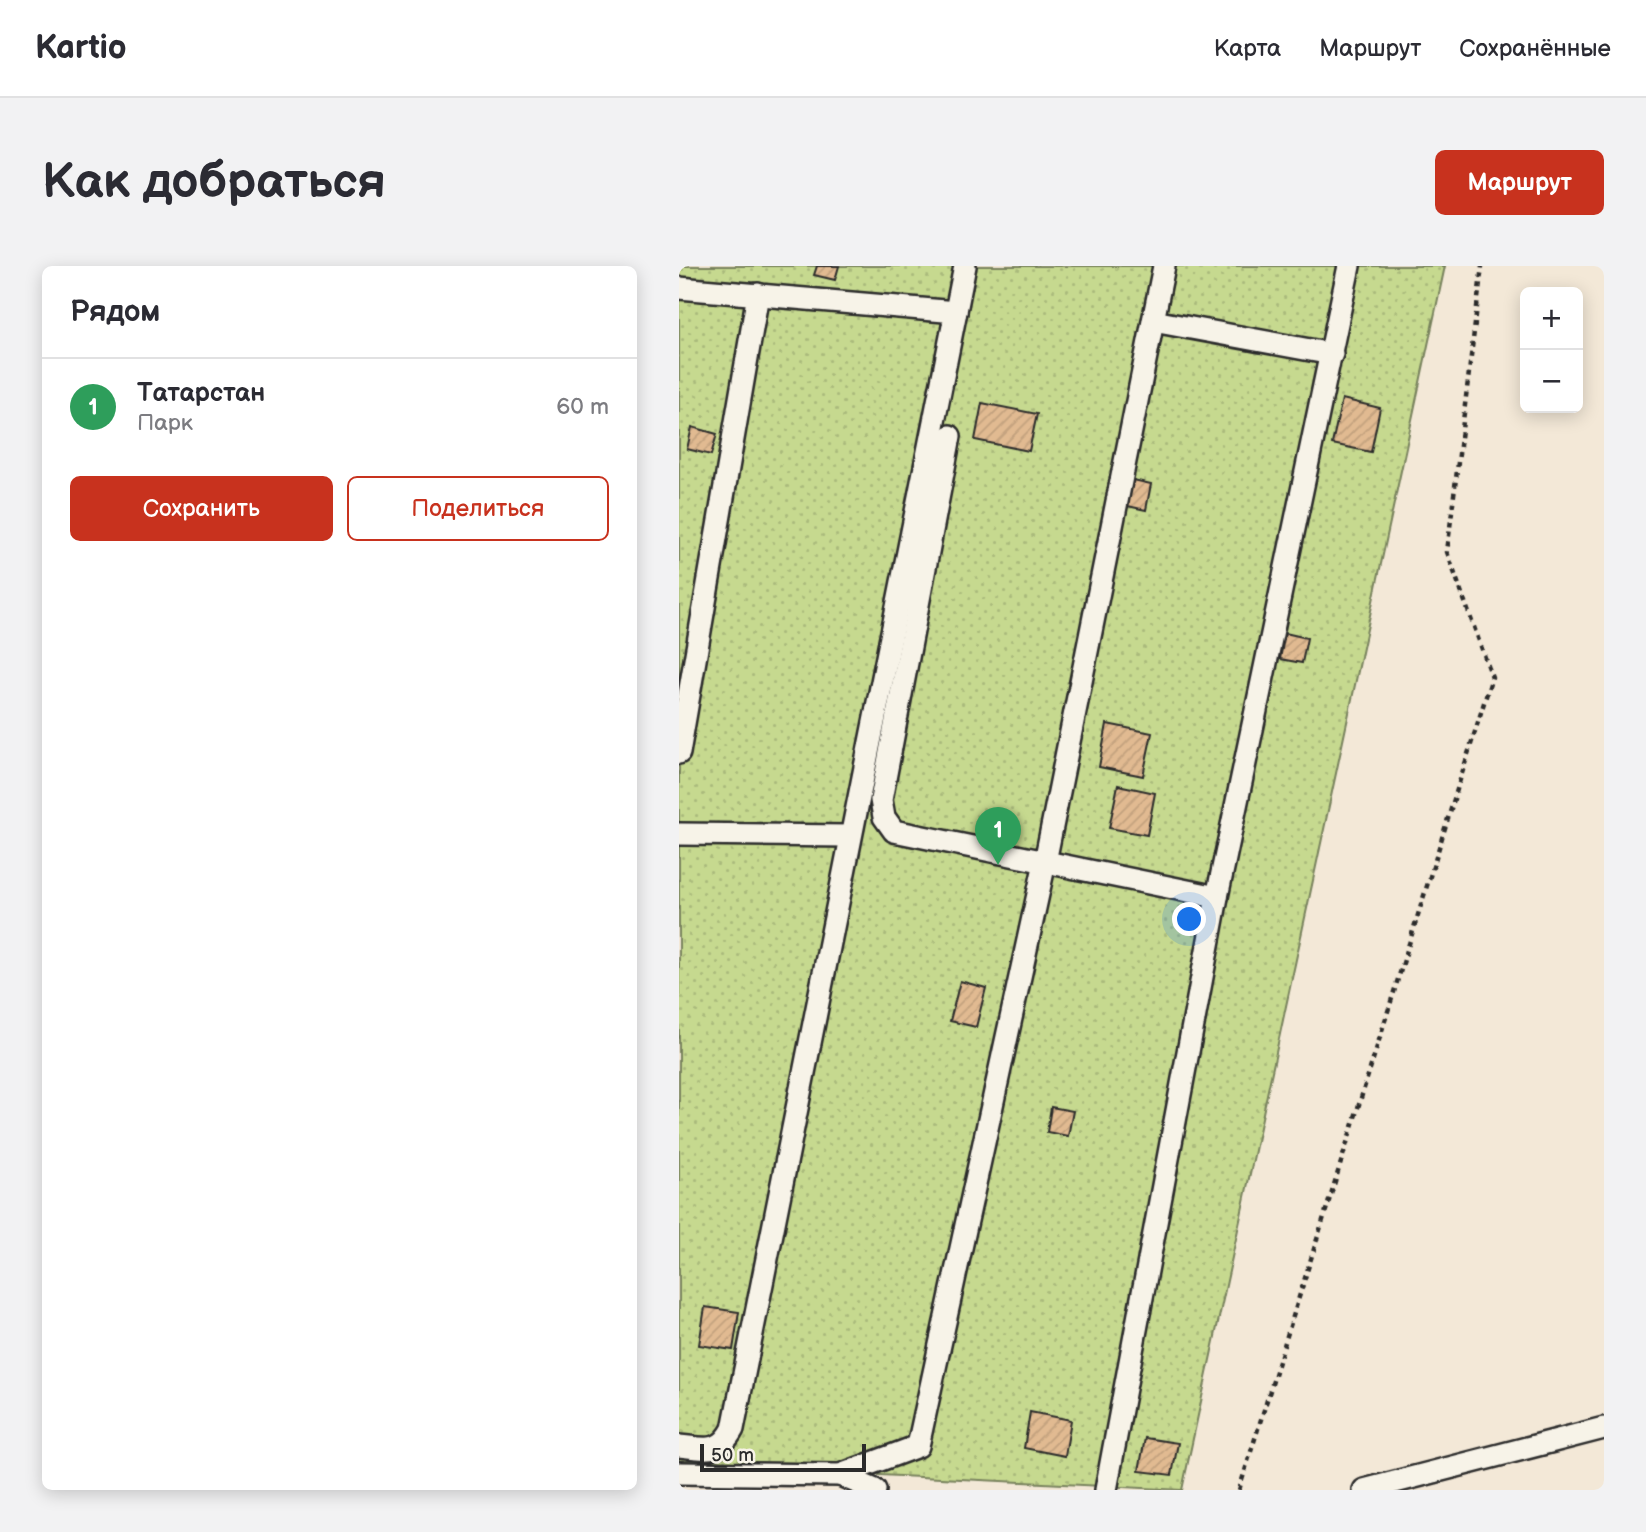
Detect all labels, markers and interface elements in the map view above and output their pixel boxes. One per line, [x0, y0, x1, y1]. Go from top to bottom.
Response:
text: Kartio [35, 28, 127, 68]
text: Карта [1214, 34, 1281, 63]
text: Маршрут [1319, 34, 1421, 63]
text: Сохранённые [1459, 34, 1611, 63]
button: Маршрут [1435, 150, 1604, 215]
text: Как добраться [42, 153, 386, 212]
map controls [1520, 287, 1583, 413]
button: + [1520, 287, 1583, 350]
text: Рядом [70, 294, 160, 330]
button: − [1520, 350, 1583, 413]
text: Татарстан [137, 378, 265, 409]
text: 1 [88, 393, 98, 421]
text: 60 m [556, 393, 609, 421]
text: Парк [137, 409, 193, 437]
button: Сохранить [70, 476, 333, 541]
button: Поделиться [347, 476, 609, 541]
pin: 1 [975, 807, 1021, 865]
your location [1172, 902, 1206, 936]
scale bar [700, 1441, 866, 1473]
text: 50 m [711, 1444, 754, 1467]

